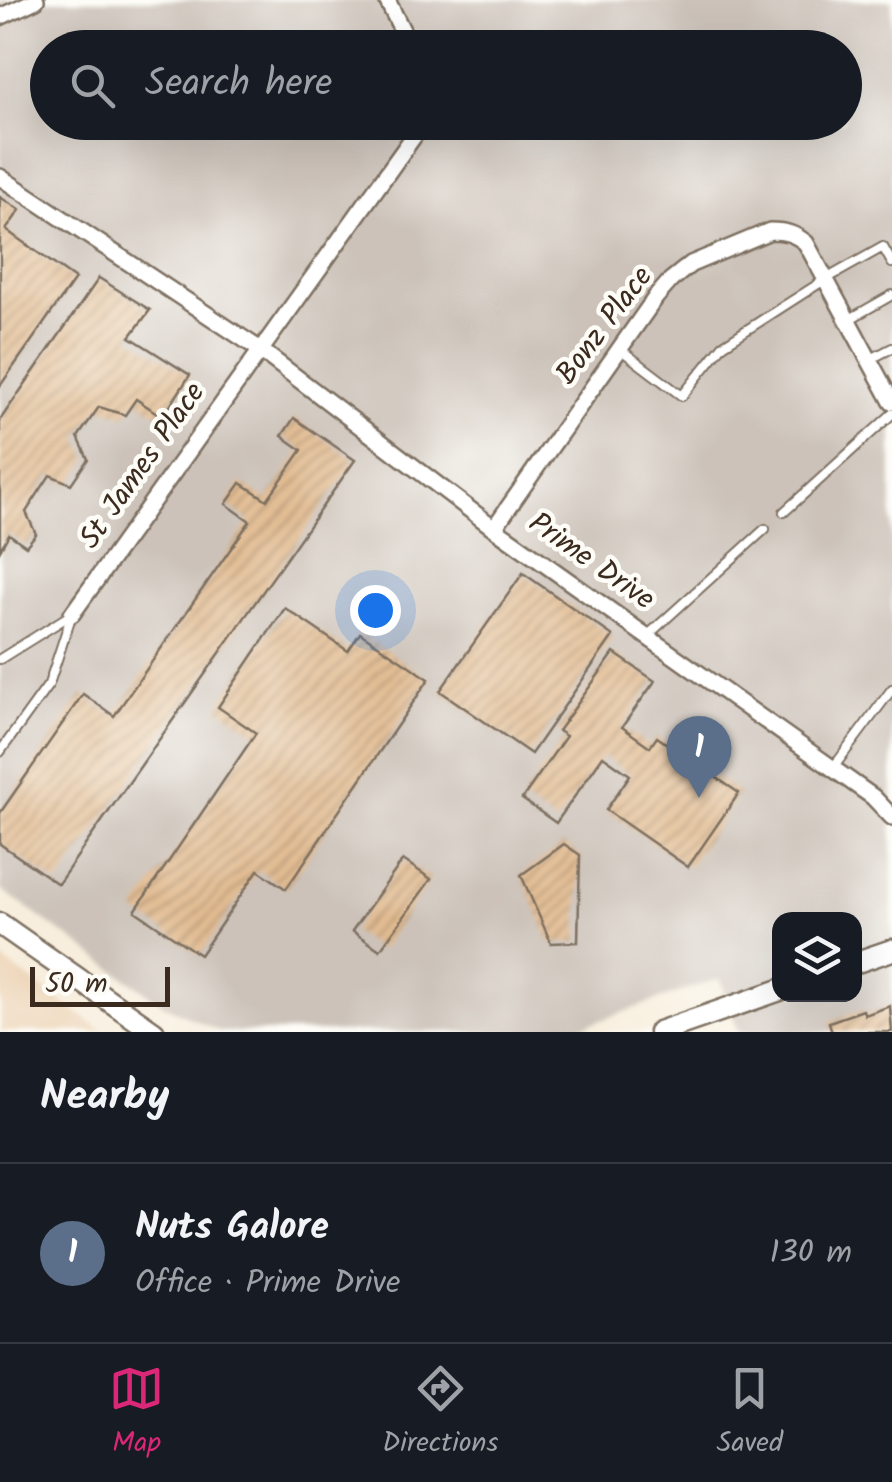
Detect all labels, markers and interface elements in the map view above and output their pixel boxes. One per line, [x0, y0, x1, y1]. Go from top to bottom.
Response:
search box [30, 30, 862, 140]
text: Search here [145, 55, 332, 115]
icon: search [65, 58, 120, 113]
street label: Bonz Place [544, 256, 666, 396]
street label: St James Place [68, 373, 218, 559]
street label: Prime Drive [518, 501, 664, 623]
your location [350, 585, 401, 636]
pin: 1 [666, 716, 732, 798]
map controls [772, 912, 862, 1002]
button: layers [772, 912, 862, 1002]
scale bar [30, 962, 170, 1006]
text: 50 m [45, 962, 108, 1007]
text: Nearby [40, 1064, 169, 1131]
text: Nuts Galore [135, 1198, 329, 1258]
text: 1 [68, 1228, 77, 1279]
text: 130 m [769, 1228, 852, 1279]
text: Office · Prime Drive [135, 1258, 400, 1309]
tab: Map [109, 1361, 164, 1466]
tab: Directions [382, 1361, 498, 1466]
tab: Saved [717, 1361, 783, 1466]

